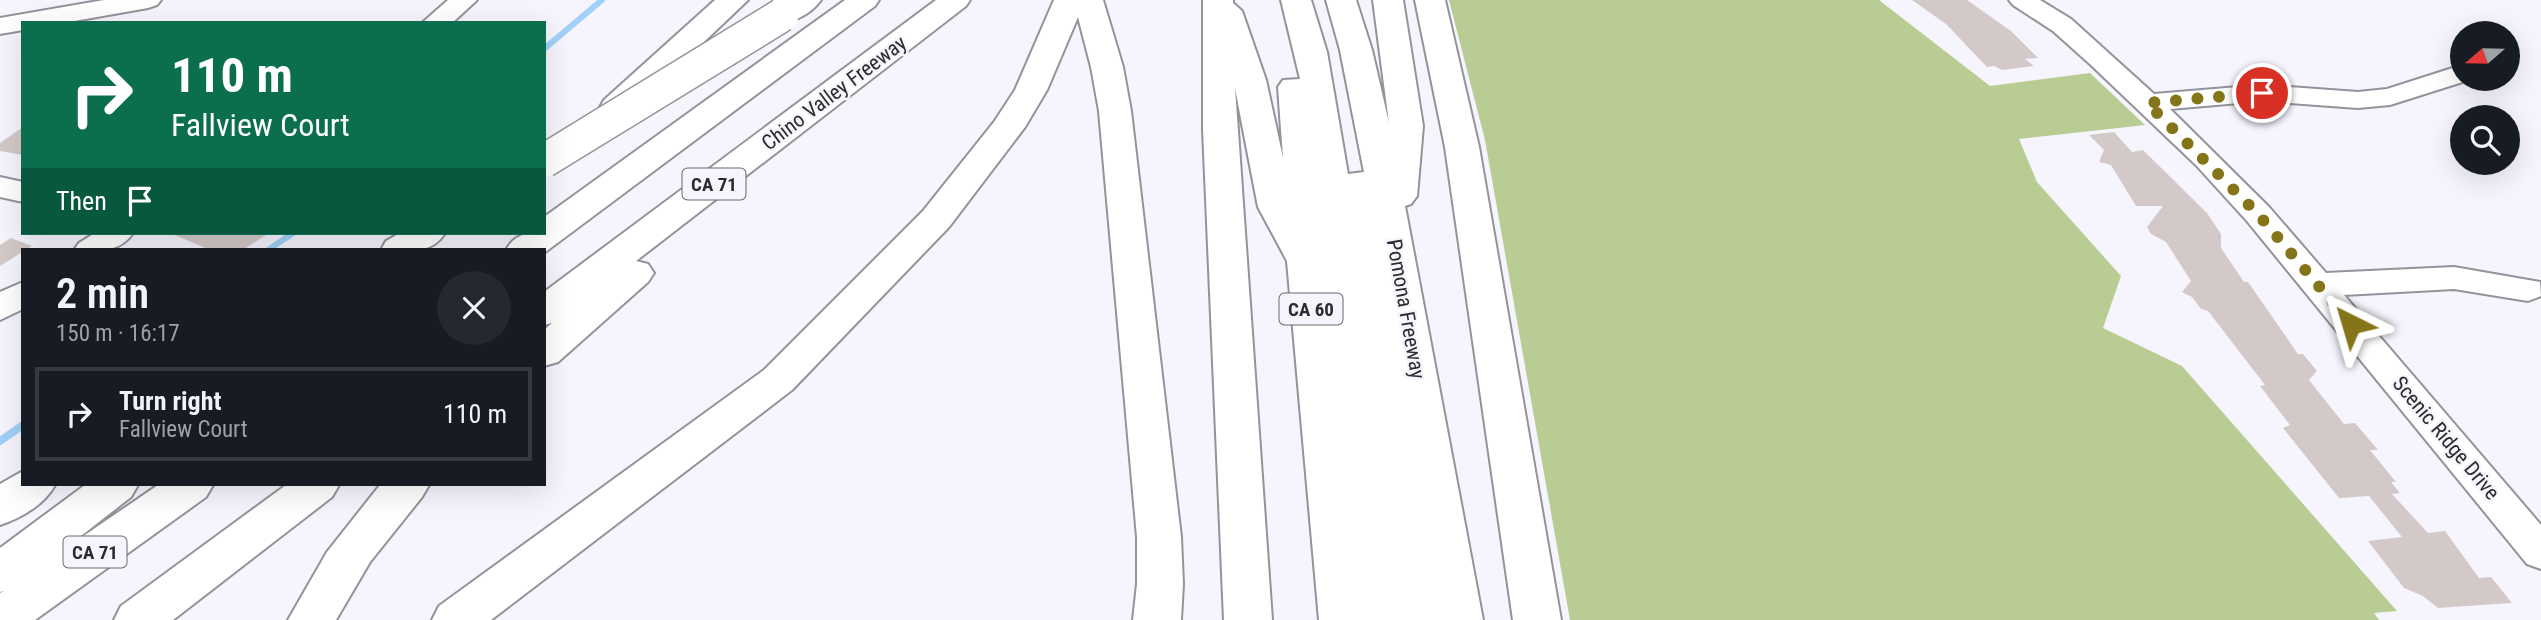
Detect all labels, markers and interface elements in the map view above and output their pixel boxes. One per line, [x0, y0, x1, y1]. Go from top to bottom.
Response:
north arrow [2450, 21, 2520, 91]
map controls [2450, 21, 2520, 175]
street label: Chino Valley Freeway [757, 31, 911, 155]
text: 110 m [171, 47, 293, 104]
icon: right [56, 49, 147, 140]
pin [2232, 63, 2292, 123]
icon: arrive [2243, 74, 2281, 112]
button: search [2450, 105, 2520, 175]
text: Fallview Court [171, 106, 350, 144]
road number: CA 71 [682, 168, 746, 200]
icon: arrive [121, 182, 159, 220]
text: Then [56, 186, 107, 216]
street label: Pomona Freeway [1382, 237, 1430, 381]
text: 2 min [56, 269, 149, 318]
button: close [437, 271, 511, 345]
position arrow [2314, 287, 2388, 361]
road number: CA 60 [1280, 294, 1342, 324]
text: 150 m · 16:17 [56, 320, 180, 347]
street label: Scenic Ridge Drive [2388, 372, 2505, 505]
text: Turn right [119, 386, 221, 416]
icon: right [60, 395, 98, 433]
text: 110 m [443, 399, 507, 429]
text: Fallview Court [119, 416, 247, 443]
road number: CA 71 [64, 537, 126, 568]

